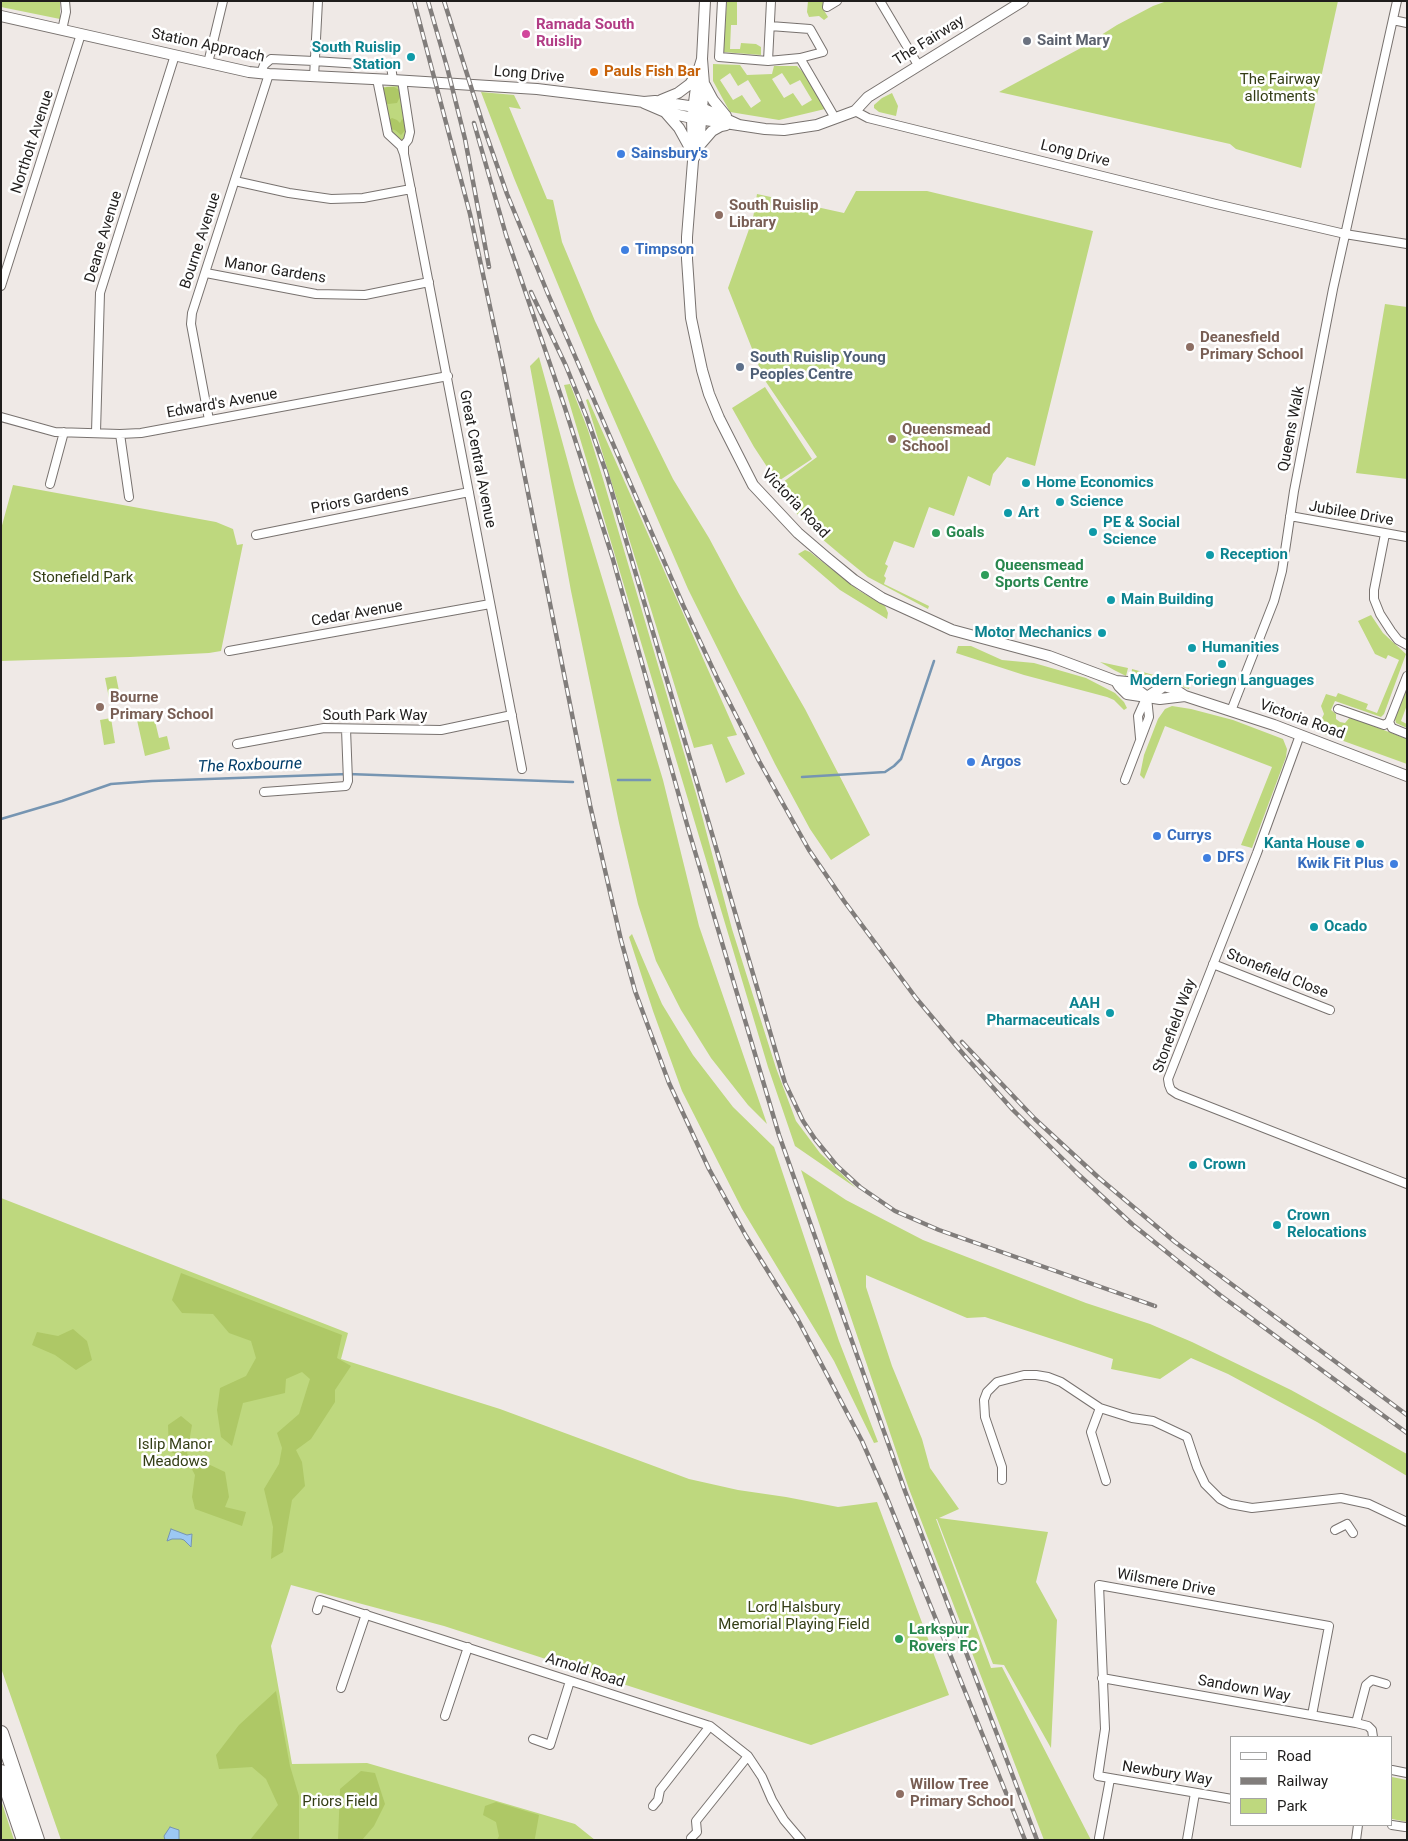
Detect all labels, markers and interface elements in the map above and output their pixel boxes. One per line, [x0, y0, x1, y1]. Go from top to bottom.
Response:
street label: The Fairway [890, 12, 968, 70]
place label: Ramada South Ruislip [536, 16, 634, 51]
street label: Station Approach [150, 25, 266, 67]
marker: Ramada South Ruislip [520, 28, 532, 40]
place label: Saint Mary [1037, 32, 1110, 50]
marker: Saint Mary [1021, 35, 1033, 47]
place label: South Ruislip Station [312, 39, 401, 74]
marker: South Ruislip Station [405, 51, 417, 63]
street label: Long Drive [493, 63, 565, 87]
place label: Pauls Fish Bar [604, 63, 701, 81]
marker: Pauls Fish Bar [588, 66, 600, 78]
park label: The Fairway allotments [1240, 71, 1320, 106]
street label: Northolt Avenue [8, 88, 58, 196]
street label: Long Drive [1038, 137, 1112, 171]
place label: Sainsbury's [631, 145, 708, 163]
marker: Sainsbury's [615, 148, 627, 160]
street label: Deane Avenue [82, 189, 126, 285]
street label: Bourne Avenue [177, 191, 225, 291]
place label: South Ruislip Library [729, 197, 818, 232]
marker: South Ruislip Library [713, 209, 725, 221]
place label: Timpson [635, 241, 694, 259]
marker: Timpson [619, 244, 631, 256]
street label: Manor Gardens [223, 254, 327, 288]
place label: Deanesfield Primary School [1200, 329, 1303, 364]
marker: Deanesfield Primary School [1184, 341, 1196, 353]
place label: South Ruislip Young Peoples Centre [750, 349, 886, 384]
marker: South Ruislip Young Peoples Centre [734, 361, 746, 373]
street label: Edward's Avenue [165, 385, 279, 423]
street label: Queens Walk [1275, 385, 1309, 473]
street label: Great Central Avenue [455, 388, 499, 530]
place label: Queensmead School [902, 421, 991, 456]
marker: Queensmead School [886, 433, 898, 445]
street label: Victoria Road [757, 466, 833, 542]
place label: Home Economics [1036, 474, 1154, 492]
marker: Home Economics [1020, 477, 1032, 489]
street label: Priors Gardens [310, 482, 410, 518]
place label: Science [1070, 493, 1123, 511]
marker: Science [1054, 496, 1066, 508]
street label: Jubilee Drive [1307, 498, 1395, 530]
place label: Art [1018, 504, 1039, 522]
marker: Art [1002, 507, 1014, 519]
place label: PE & Social Science [1103, 514, 1180, 549]
place label: Goals [946, 524, 984, 542]
marker: PE & Social Science [1087, 526, 1099, 538]
marker: Goals [930, 527, 942, 539]
place label: Reception [1220, 546, 1288, 564]
marker: Reception [1204, 549, 1216, 561]
place label: Queensmead Sports Centre [995, 557, 1088, 592]
park label: Stonefield Park [33, 569, 133, 587]
marker: Queensmead Sports Centre [979, 569, 991, 581]
place label: Main Building [1121, 591, 1214, 609]
marker: Main Building [1105, 594, 1117, 606]
street label: Cedar Avenue [310, 597, 404, 631]
place label: Motor Mechanics [974, 624, 1092, 642]
marker: Motor Mechanics [1096, 627, 1108, 639]
place label: Humanities [1202, 639, 1279, 657]
marker: Humanities [1186, 642, 1198, 654]
marker: Modern Foriegn Languages [1216, 658, 1228, 670]
place label: Modern Foriegn Languages [1130, 672, 1314, 690]
place label: Bourne Primary School [110, 689, 213, 724]
street label: Victoria Road [1257, 696, 1347, 744]
marker: Bourne Primary School [94, 701, 106, 713]
street label: South Park Way [323, 707, 427, 725]
place label: Argos [981, 753, 1021, 771]
water label: The Roxbourne [198, 755, 302, 777]
marker: Argos [965, 756, 977, 768]
place label: Currys [1167, 827, 1212, 845]
marker: Currys [1151, 830, 1163, 842]
place label: Kanta House [1264, 835, 1350, 853]
marker: Kanta House [1354, 838, 1366, 850]
place label: DFS [1217, 849, 1244, 867]
marker: DFS [1201, 852, 1213, 864]
place label: Kwik Fit Plus [1297, 855, 1384, 873]
marker: Kwik Fit Plus [1388, 858, 1400, 870]
place label: Ocado [1324, 918, 1367, 936]
marker: Ocado [1308, 921, 1320, 933]
street label: Stonefield Close [1223, 945, 1331, 1003]
street label: Stonefield Way [1150, 977, 1200, 1075]
place label: AAH Pharmaceuticals [987, 995, 1100, 1030]
marker: AAH Pharmaceuticals [1104, 1007, 1116, 1019]
place label: Crown [1203, 1156, 1246, 1174]
marker: Crown [1187, 1159, 1199, 1171]
place label: Crown Relocations [1287, 1207, 1367, 1242]
marker: Crown Relocations [1271, 1219, 1283, 1231]
park label: Islip Manor Meadows [138, 1436, 212, 1471]
street label: Wilsmere Drive [1115, 1565, 1217, 1601]
park label: Lord Halsbury Memorial Playing Field [718, 1599, 870, 1634]
place label: Larkspur Rovers FC [909, 1621, 978, 1656]
marker: Larkspur Rovers FC [893, 1633, 905, 1645]
street label: Arnold Road [543, 1650, 627, 1692]
street label: Sandown Way [1196, 1672, 1292, 1706]
legend [1230, 1736, 1393, 1826]
text: Road [1277, 1747, 1311, 1765]
street label: Newbury Way [1121, 1758, 1213, 1790]
text: Railway [1277, 1772, 1328, 1790]
place label: Willow Tree Primary School [910, 1776, 1013, 1811]
marker: Willow Tree Primary School [894, 1788, 906, 1800]
park label: Priors Field [302, 1793, 378, 1811]
text: Park [1277, 1797, 1307, 1815]

